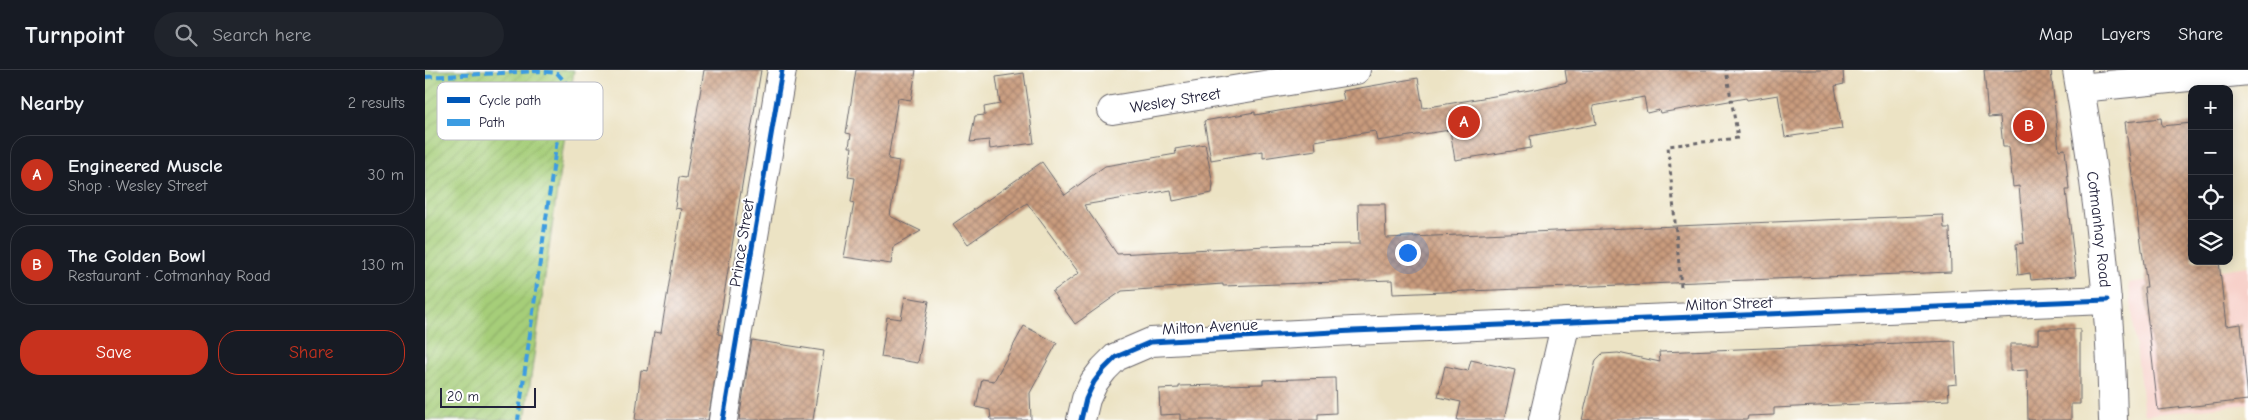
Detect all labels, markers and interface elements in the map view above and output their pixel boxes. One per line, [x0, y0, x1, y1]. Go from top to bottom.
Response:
search box [154, 12, 504, 57]
text: Turnpoint [25, 21, 124, 49]
icon: search [172, 21, 200, 49]
text: Search here [212, 24, 311, 46]
text: Map [2039, 24, 2073, 45]
text: Layers [2101, 24, 2150, 45]
text: Share [2178, 24, 2223, 45]
legend [437, 82, 603, 140]
street label: Wesley Street [1129, 84, 1222, 117]
map controls [2188, 85, 2233, 265]
button: + [2188, 85, 2233, 130]
text: Nearby [20, 91, 84, 115]
text: Cycle path [479, 92, 541, 109]
text: 2 results [348, 94, 405, 112]
pin: A [1448, 103, 1480, 141]
pin: B [2013, 107, 2045, 145]
text: Path [479, 114, 505, 131]
button: − [2188, 130, 2233, 175]
text: Engineered Muscle [68, 155, 223, 177]
text: A [33, 166, 41, 184]
text: 30 m [368, 166, 404, 184]
street label: Cotmanhay Road [2083, 170, 2114, 288]
button: locate [2188, 175, 2233, 220]
text: Shop · Wesley Street [68, 177, 207, 195]
street label: Prince Street [726, 197, 758, 288]
button: layers [2188, 220, 2233, 265]
your location [1395, 240, 1421, 266]
text: The Golden Bowl [68, 245, 206, 267]
text: B [32, 256, 42, 274]
text: 130 m [361, 256, 404, 274]
text: Restaurant · Cotmanhay Road [68, 267, 271, 285]
street label: Milton Street [1685, 293, 1773, 315]
street label: Milton Avenue [1162, 315, 1258, 338]
button: Save [20, 330, 208, 375]
button: Share [218, 330, 405, 375]
scale bar [440, 385, 536, 408]
text: 20 m [447, 388, 479, 405]

